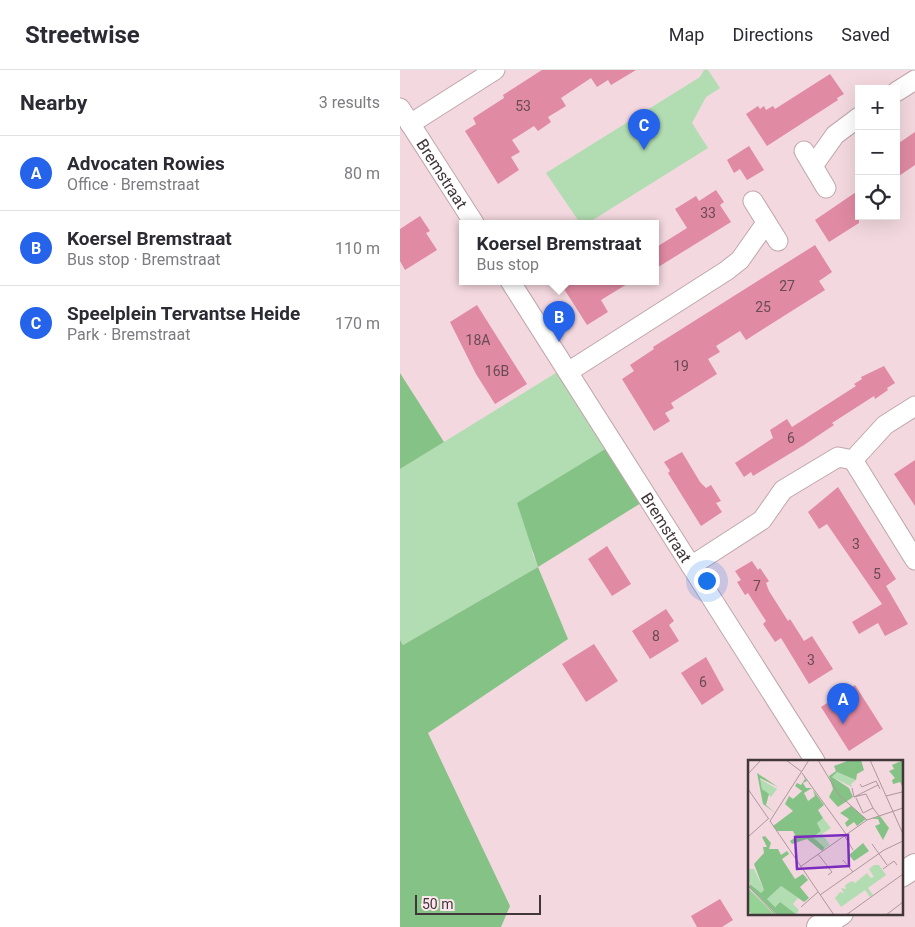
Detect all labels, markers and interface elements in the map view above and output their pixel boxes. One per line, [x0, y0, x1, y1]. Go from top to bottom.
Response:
text: Streetwise [25, 21, 140, 49]
text: Map [669, 24, 704, 45]
text: Directions [732, 24, 813, 45]
text: Saved [841, 24, 890, 45]
map controls [855, 85, 900, 220]
button: + [855, 85, 900, 130]
text: Nearby [20, 91, 87, 115]
text: 3 results [319, 93, 380, 112]
house number: 53 [515, 98, 531, 114]
pin: C [628, 109, 660, 150]
button: − [855, 130, 900, 175]
street label: Bremstraat [412, 135, 471, 212]
text: Advocaten Rowies [67, 152, 225, 175]
text: A [31, 164, 41, 183]
text: 80 m [344, 164, 380, 183]
text: Office · Bremstraat [67, 175, 200, 194]
button: locate [855, 175, 900, 220]
house number: 33 [700, 205, 716, 221]
popup [459, 220, 659, 285]
text: Koersel Bremstraat [67, 227, 232, 250]
text: Koersel Bremstraat [477, 232, 641, 255]
text: B [31, 239, 41, 258]
text: 110 m [335, 239, 380, 258]
text: Bus stop · Bremstraat [67, 250, 221, 269]
text: Bus stop [477, 255, 539, 274]
house number: 27 [779, 278, 795, 294]
house number: 25 [755, 299, 771, 315]
pin: B [543, 301, 575, 342]
text: Speelplein Tervantse Heide [67, 302, 300, 325]
text: C [31, 314, 41, 333]
text: 170 m [335, 314, 380, 333]
text: Park · Bremstraat [67, 325, 190, 344]
house number: 18A [466, 332, 490, 348]
house number: 19 [673, 358, 689, 374]
house number: 16B [485, 363, 509, 379]
house number: 6 [787, 430, 795, 446]
street label: Bremstraat [637, 489, 695, 566]
house number: 3 [852, 536, 860, 552]
house number: 5 [873, 566, 881, 582]
your location [694, 568, 720, 594]
house number: 7 [753, 578, 761, 594]
house number: 8 [652, 628, 660, 644]
house number: 3 [807, 652, 815, 668]
house number: 6 [699, 674, 707, 690]
pin: A [827, 683, 859, 724]
inset map [748, 760, 902, 914]
scale bar [415, 892, 541, 915]
text: 50 m [422, 896, 454, 912]

